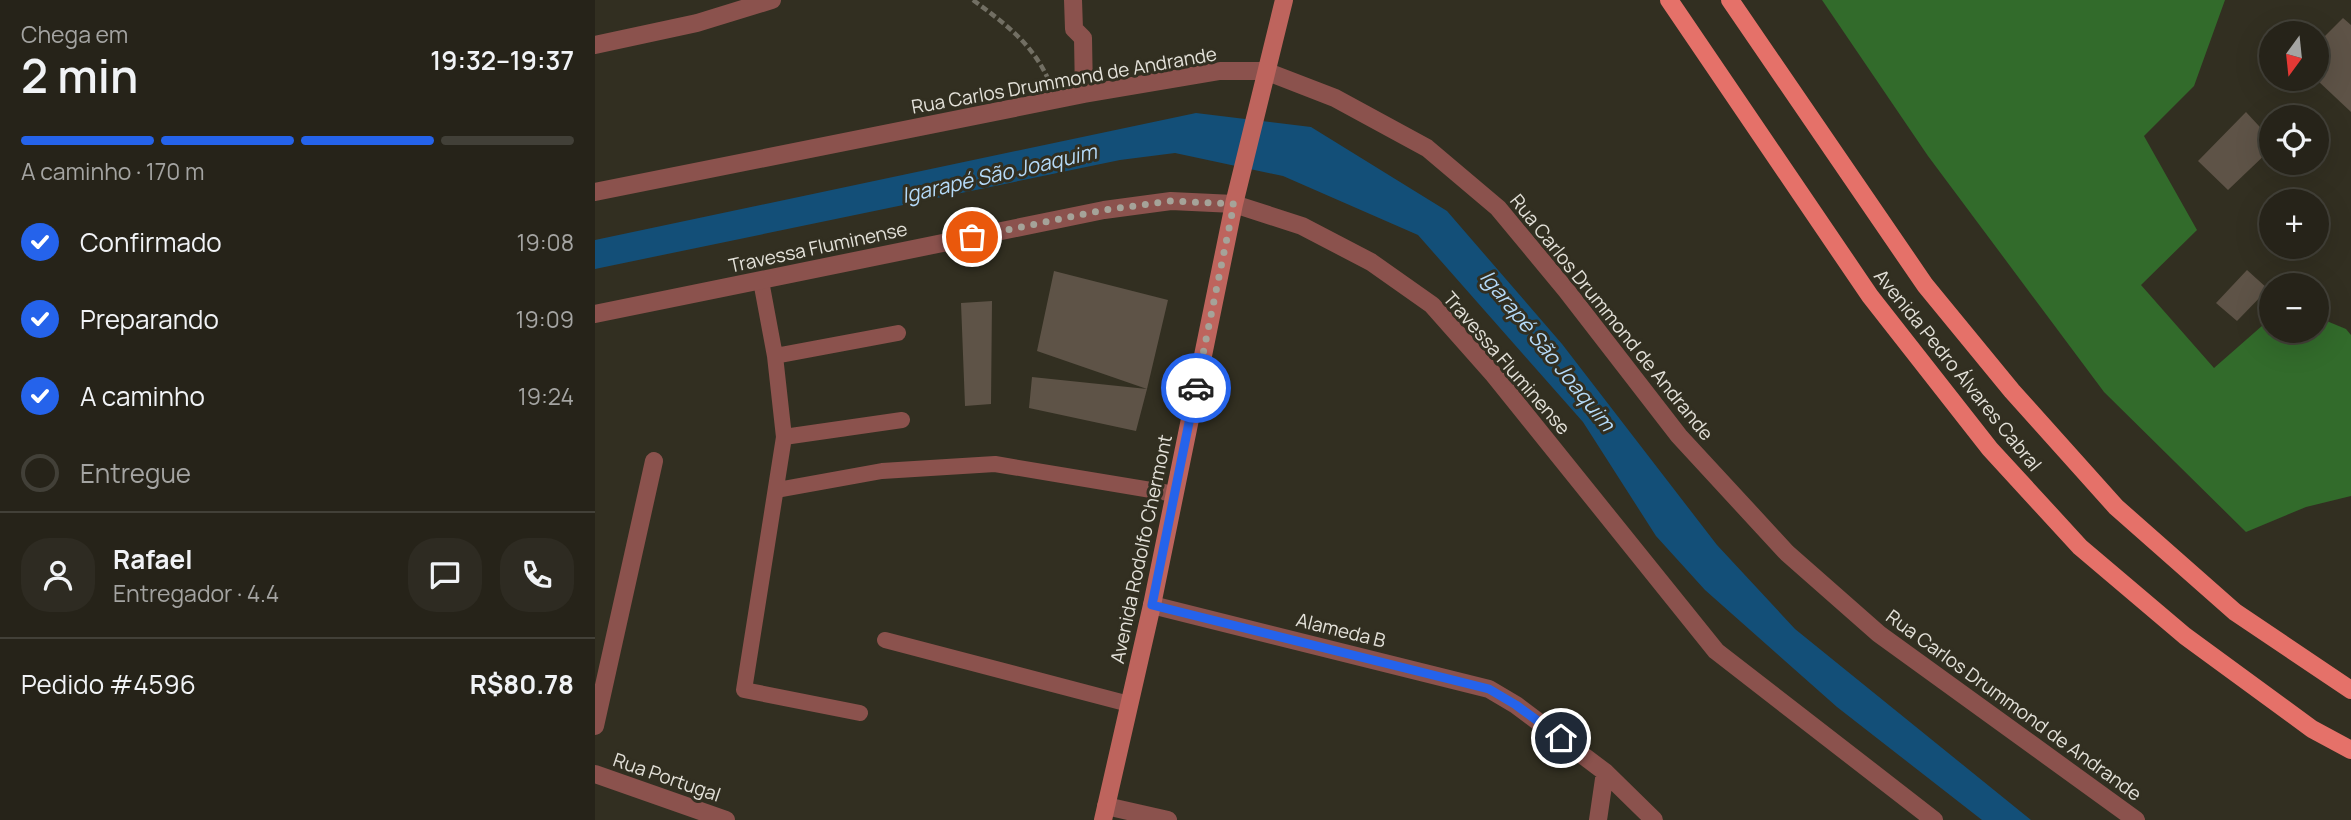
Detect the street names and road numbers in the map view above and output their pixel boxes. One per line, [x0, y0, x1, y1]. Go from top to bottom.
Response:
street label: Rua Carlos Drummond de Andrande [909, 40, 1219, 120]
street label: Rua Carlos Drummond de Andrande [1504, 188, 1720, 446]
street label: Travessa Fluminense [726, 215, 910, 279]
street label: Avenida Pedro Álvares Cabral [1868, 264, 2048, 476]
street label: Travessa Fluminense [1437, 286, 1577, 440]
street label: Avenida Rodolfo Chermont [1104, 432, 1178, 666]
street label: Rua Carlos Drummond de Andrande [1881, 603, 2147, 807]
street label: Alameda B [1293, 606, 1389, 654]
street label: Rua Portugal [610, 746, 724, 808]

